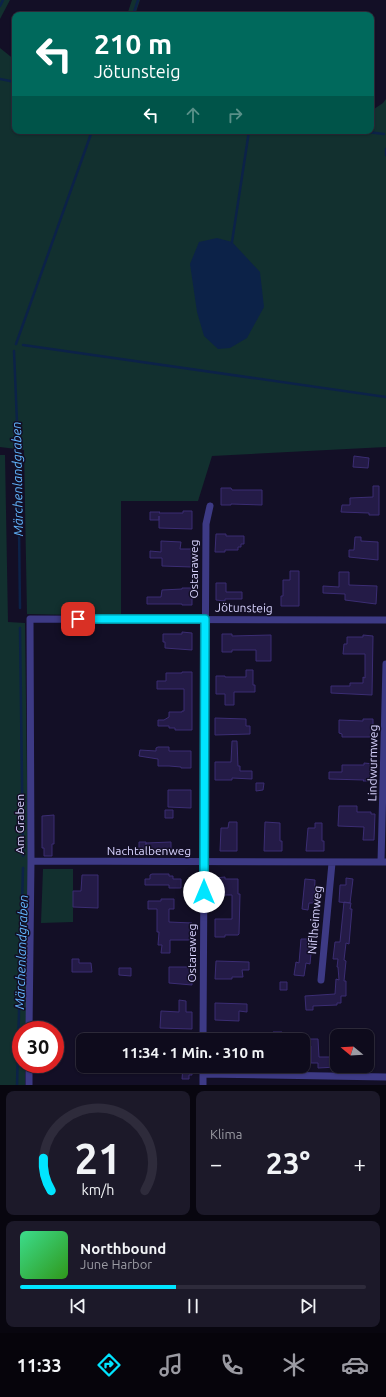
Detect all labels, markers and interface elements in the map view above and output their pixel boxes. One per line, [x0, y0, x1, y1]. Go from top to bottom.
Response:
icon: left [28, 28, 80, 80]
text: 210 m [94, 28, 172, 59]
text: Jötunsteig [94, 61, 181, 81]
icon: left [140, 104, 162, 126]
icon: ahead [182, 104, 204, 126]
icon: right [224, 104, 246, 126]
water label: Märchenlandgraben [9, 421, 25, 537]
street label: Ostaraweg [187, 540, 200, 598]
street label: Jötunsteig [215, 600, 273, 615]
pin [61, 602, 95, 636]
icon: arrive [67, 608, 89, 630]
street label: Lindwurmweg [365, 724, 380, 801]
street label: Am Graben [13, 794, 26, 854]
street label: Nachtalbenweg [107, 844, 191, 857]
position arrow [183, 871, 225, 913]
street label: Niflheimweg [305, 885, 324, 955]
water label: Märchenlandgraben [12, 894, 30, 1010]
street label: Ostaraweg [185, 924, 198, 982]
speed limit sign: 30 [12, 1021, 64, 1073]
north arrow [330, 1029, 374, 1073]
map controls [330, 1029, 374, 1073]
text: 11:34 · 1 Min. · 310 m [122, 1044, 265, 1061]
text: Klima [210, 1127, 242, 1141]
text: 21 [75, 1135, 121, 1182]
text: 23° [266, 1146, 310, 1180]
text: − [210, 1151, 222, 1176]
text: + [354, 1151, 366, 1176]
text: km/h [82, 1182, 114, 1198]
text: Northbound [80, 1240, 166, 1257]
text: June Harbor [80, 1257, 152, 1271]
icon: previous [67, 1295, 89, 1317]
icon: pause [182, 1295, 204, 1317]
icon: next [297, 1295, 319, 1317]
icon: directions [95, 1351, 123, 1379]
icon: music [157, 1351, 185, 1379]
icon: phone [218, 1351, 246, 1379]
icon: climate [280, 1351, 308, 1379]
icon: car [341, 1351, 369, 1379]
text: 11:33 [17, 1355, 62, 1375]

